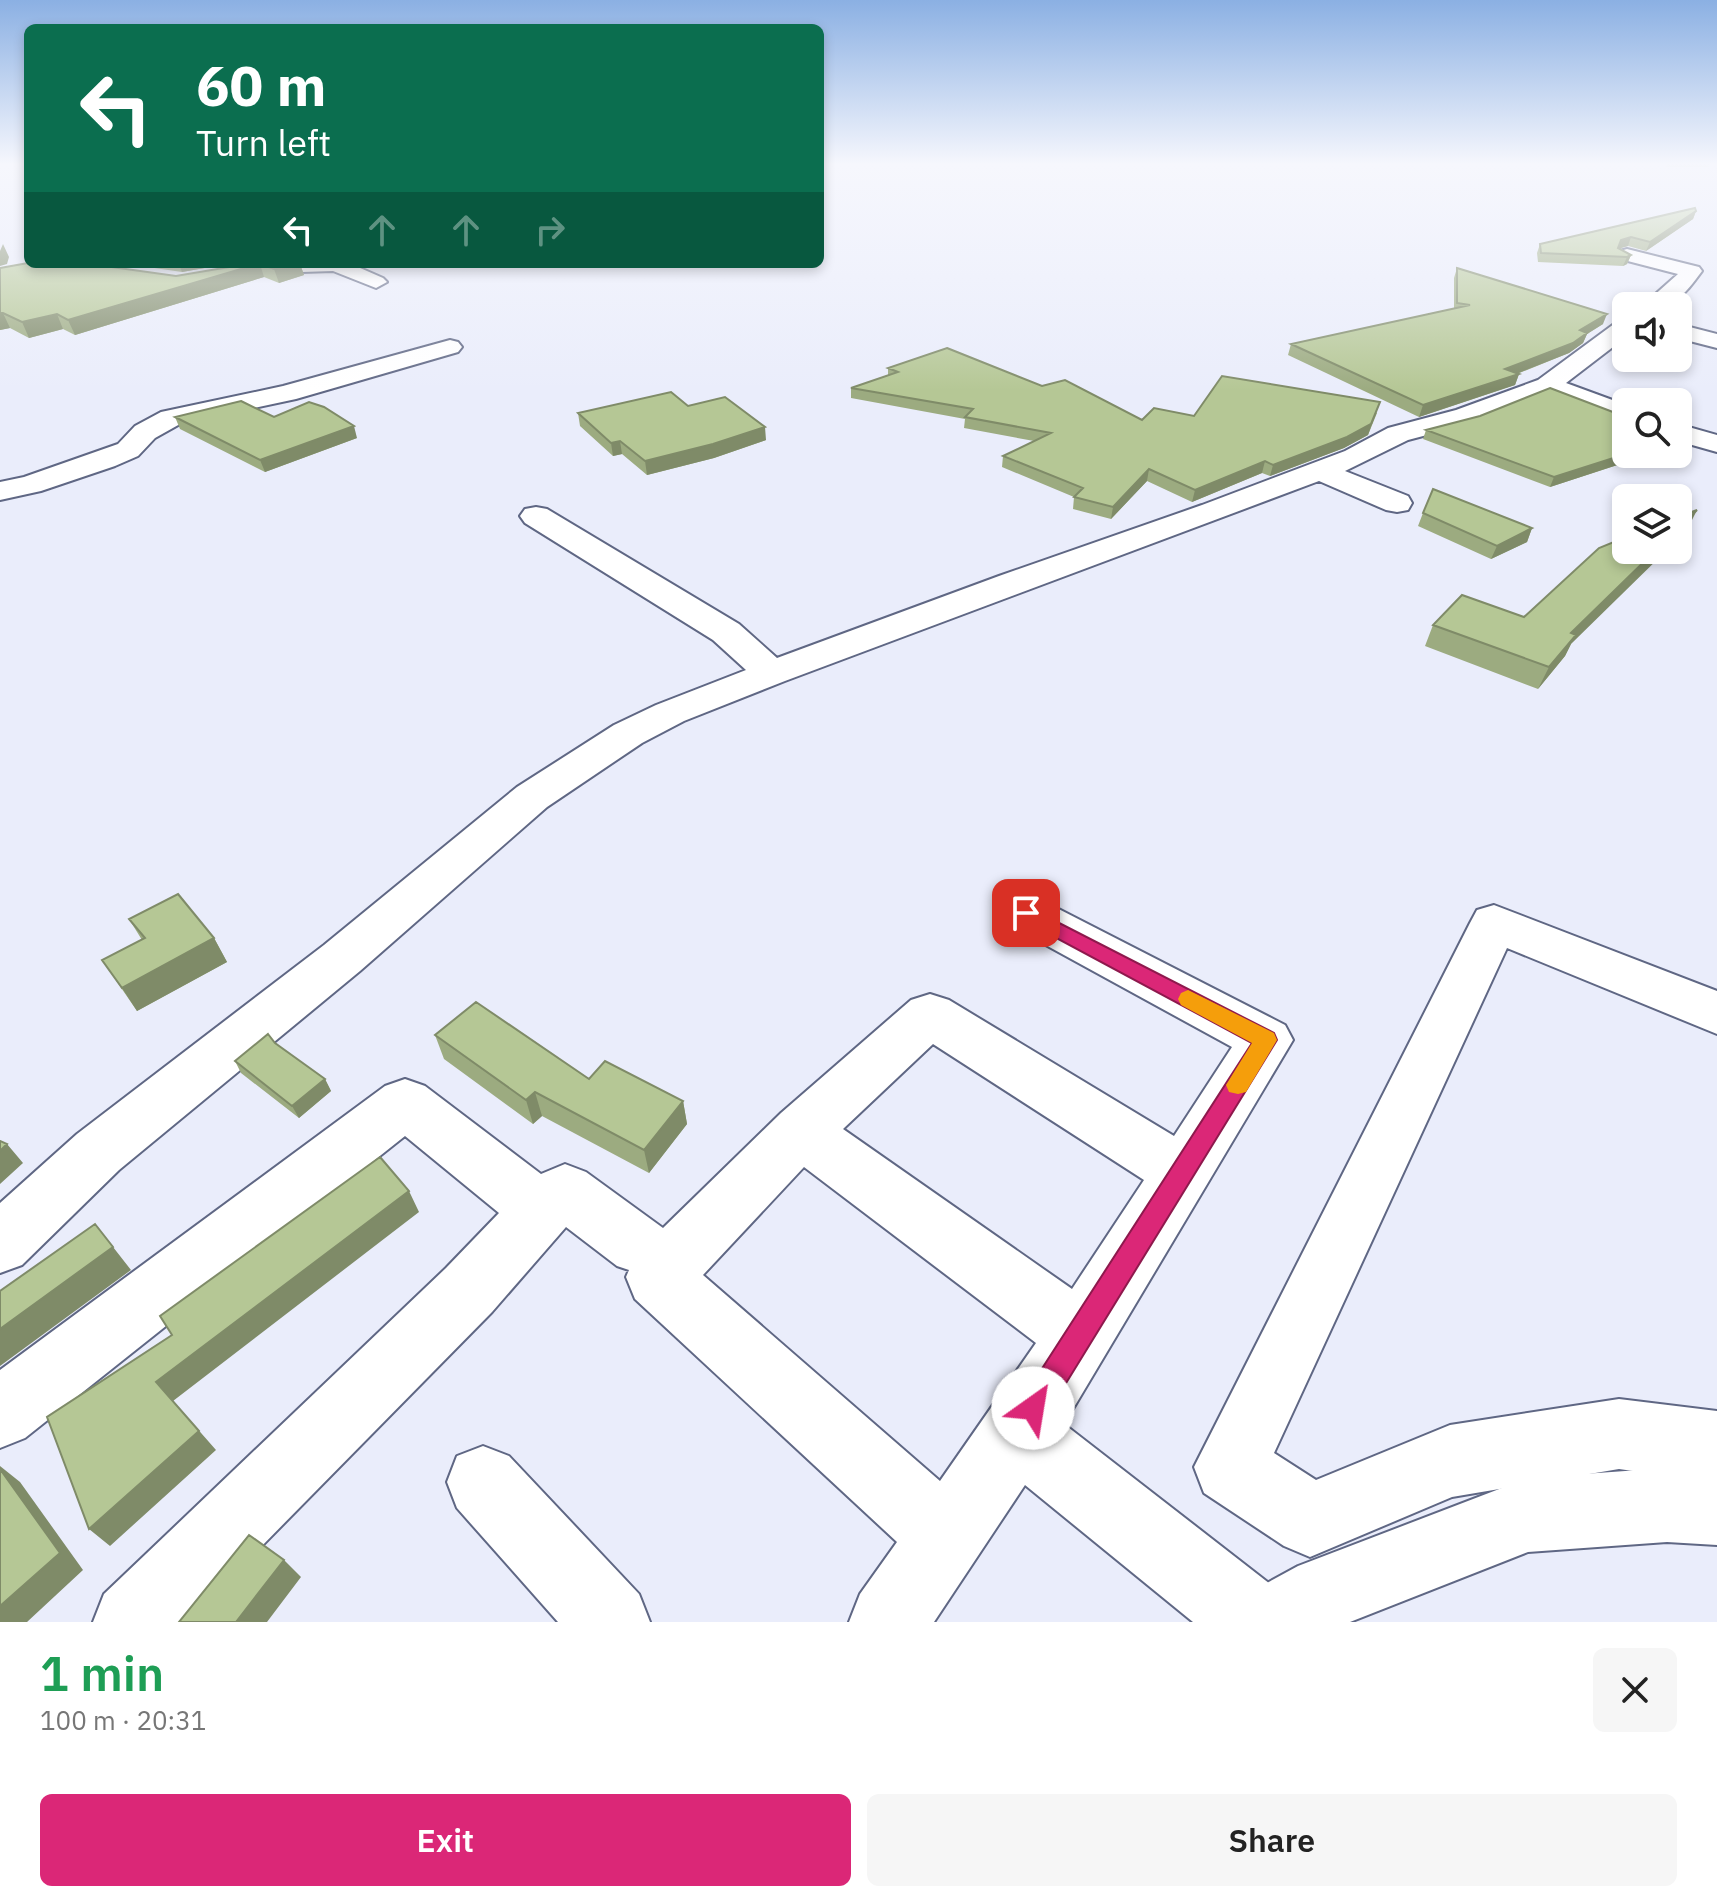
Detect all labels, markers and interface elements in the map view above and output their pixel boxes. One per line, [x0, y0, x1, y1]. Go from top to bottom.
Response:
text: 60 m [196, 49, 326, 121]
icon: left [64, 56, 168, 160]
text: Turn left [196, 119, 331, 166]
icon: left [276, 208, 320, 252]
icon: ahead [360, 208, 404, 252]
icon: ahead [444, 208, 488, 252]
icon: right [528, 208, 572, 252]
map controls [1612, 292, 1692, 564]
button: sound [1612, 292, 1692, 372]
button: search [1612, 388, 1692, 468]
button: layers [1612, 484, 1692, 564]
pin [992, 879, 1060, 947]
icon: arrive [1004, 891, 1048, 935]
position arrow [991, 1366, 1075, 1450]
text: 1 min [40, 1642, 164, 1704]
button: close [1593, 1648, 1677, 1732]
text: 100 m · 20:31 [40, 1703, 206, 1737]
button: Exit [40, 1794, 851, 1886]
button: Share [867, 1794, 1677, 1886]

